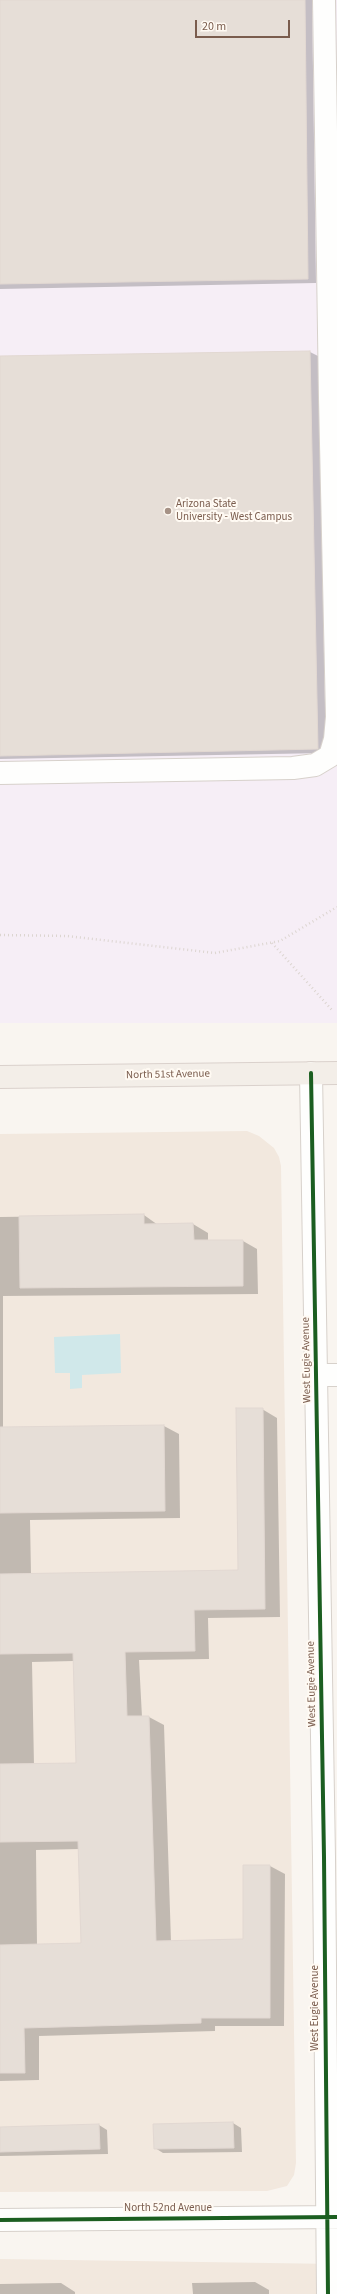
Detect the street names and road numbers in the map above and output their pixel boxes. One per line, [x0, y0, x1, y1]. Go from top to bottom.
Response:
street label: North 51st Avenue [126, 1068, 210, 1082]
street label: West Eugie Avenue [300, 1317, 314, 1403]
street label: West Eugie Avenue [305, 1641, 319, 1727]
street label: West Eugie Avenue [309, 1965, 323, 2051]
street label: North 52nd Avenue [124, 2202, 212, 2216]

